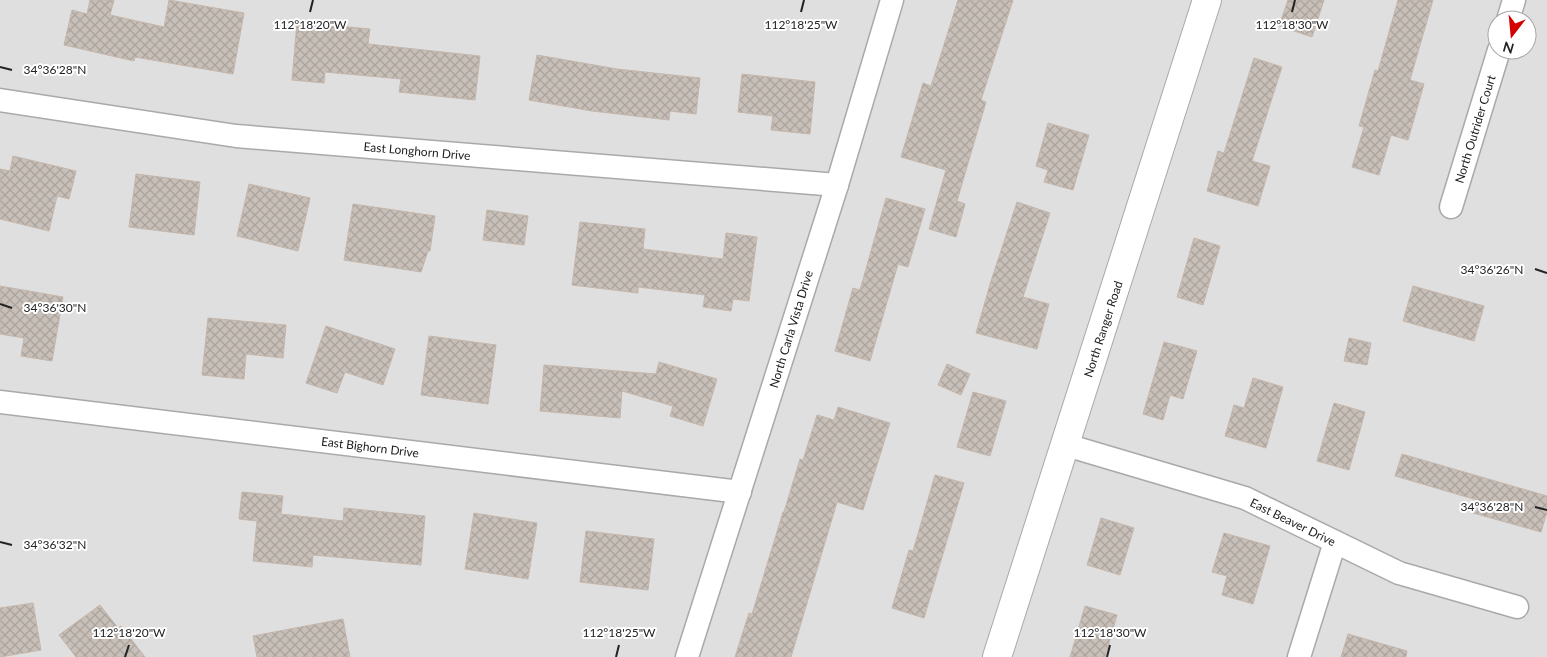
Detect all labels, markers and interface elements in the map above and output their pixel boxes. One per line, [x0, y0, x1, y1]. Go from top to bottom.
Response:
north arrow [1487, 10, 1537, 60]
text: 112°18'20"W [273, 17, 347, 32]
text: 112°18'25"W [764, 17, 838, 32]
text: 112°18'30"W [1255, 17, 1329, 32]
text: N [1501, 38, 1516, 58]
text: 34°36'28"N [24, 62, 86, 77]
street label: North Outrider Court [1451, 72, 1499, 185]
street label: East Longhorn Drive [363, 139, 471, 163]
text: 34°36'26"N [1461, 262, 1523, 277]
street label: North Carla Vista Drive [766, 268, 816, 390]
street label: North Ranger Road [1080, 279, 1126, 379]
text: 34°36'30"N [24, 300, 86, 315]
street label: East Bighorn Drive [320, 434, 420, 460]
street label: East Beaver Drive [1248, 495, 1338, 549]
text: 34°36'28"N [1461, 499, 1523, 514]
text: 34°36'32"N [24, 537, 86, 552]
text: 112°18'20"W [92, 625, 166, 640]
text: 112°18'25"W [582, 625, 656, 640]
text: 112°18'30"W [1073, 625, 1147, 640]

